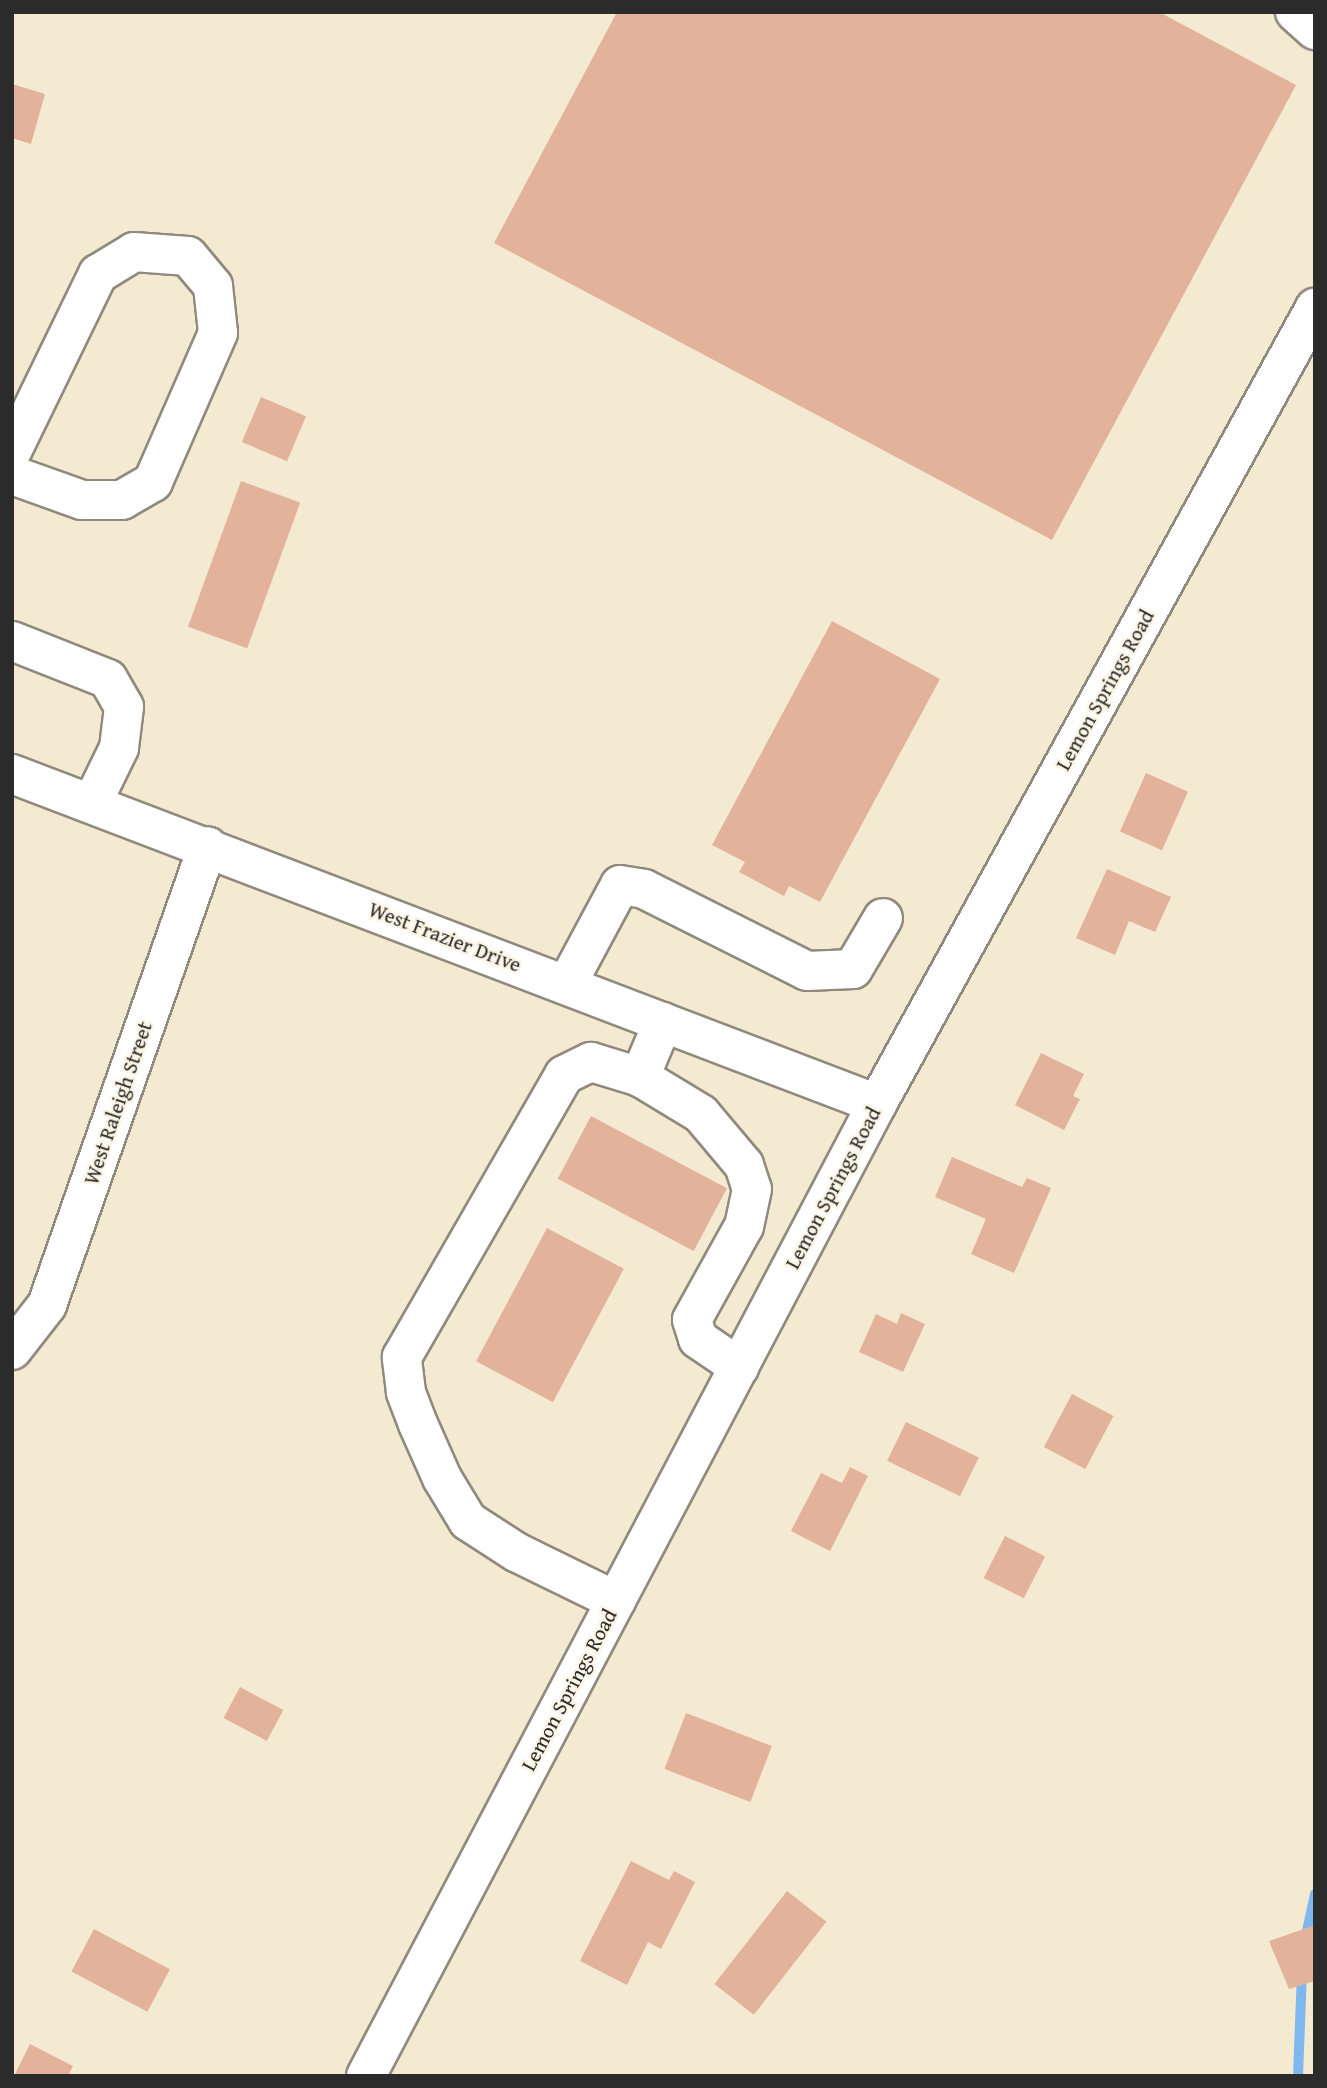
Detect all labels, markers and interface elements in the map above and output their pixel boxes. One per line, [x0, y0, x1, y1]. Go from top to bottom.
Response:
street label: Lemon Springs Road [1050, 605, 1160, 775]
street label: West Frazier Drive [365, 896, 525, 978]
street label: West Raleigh Street [78, 1018, 158, 1188]
street label: Lemon Springs Road [780, 1103, 886, 1273]
street label: Lemon Springs Road [516, 1605, 622, 1775]

